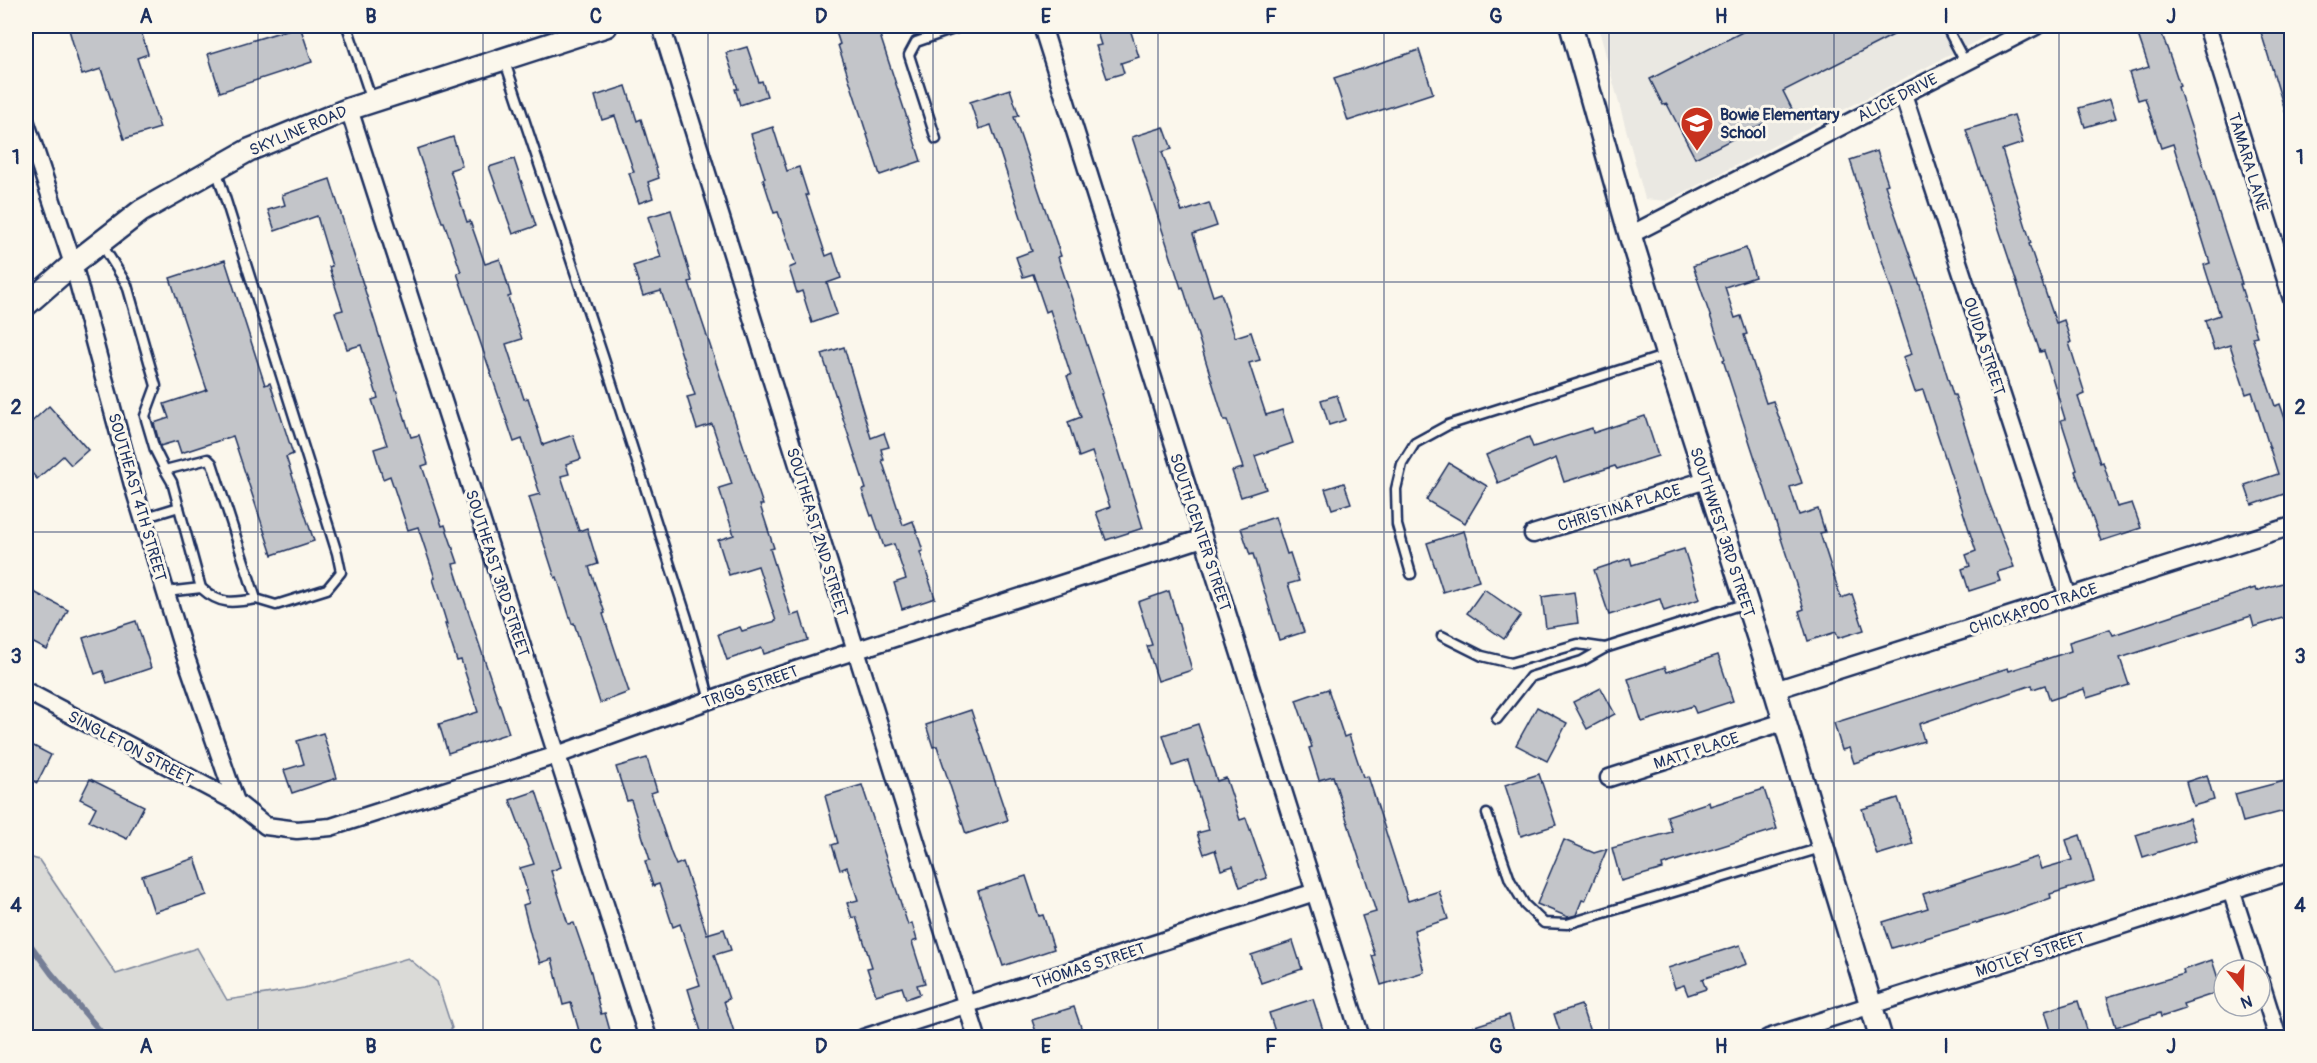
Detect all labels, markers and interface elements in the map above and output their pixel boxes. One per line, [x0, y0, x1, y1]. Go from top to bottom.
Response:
text: A [140, 4, 153, 29]
text: B [365, 4, 377, 29]
text: C [590, 4, 602, 29]
text: D [815, 4, 828, 29]
text: E [1041, 4, 1052, 29]
text: F [1265, 4, 1277, 29]
text: G [1489, 4, 1503, 29]
text: H [1715, 4, 1728, 29]
text: I [1943, 4, 1949, 29]
text: J [2166, 4, 2176, 29]
street label: ALICE DRIVE [1854, 69, 1941, 127]
street label: SKYLINE ROAD [246, 101, 350, 160]
school or university icon: Bowie Elementary School [1679, 105, 1715, 152]
place label: Bowie Elementary School [1720, 105, 1840, 143]
street label: TAMARA LANE [2224, 110, 2273, 214]
text: 1 [12, 145, 20, 170]
text: 1 [2296, 145, 2304, 170]
street label: OUIDA STREET [1959, 295, 2009, 398]
text: 2 [10, 395, 22, 420]
text: 2 [2294, 395, 2306, 420]
street label: SOUTHEAST 4TH STREET [103, 411, 171, 584]
street label: SOUTHEAST 2ND STREET [782, 445, 852, 619]
street label: SOUTHWEST 3RD STREET [1685, 445, 1759, 620]
street label: SOUTH CENTER STREET [1165, 451, 1235, 614]
street label: CHRISTINA PLACE [1555, 480, 1683, 536]
street label: SOUTHEAST 3RD STREET [461, 487, 534, 659]
street label: CHICKAPOO TRACE [1967, 579, 2100, 639]
text: 3 [10, 644, 22, 669]
text: 3 [2294, 644, 2306, 669]
street label: TRIGG STREET [700, 661, 801, 713]
street label: SINGLETON STREET [64, 706, 197, 789]
street label: MATT PLACE [1651, 728, 1741, 774]
text: 4 [10, 893, 22, 918]
text: 4 [2294, 893, 2306, 918]
street label: MOTLEY STREET [1973, 928, 2088, 982]
street label: THOMAS STREET [1031, 938, 1148, 994]
north arrow [2212, 958, 2272, 1018]
text: N [2238, 990, 2255, 1013]
text: A [140, 1034, 153, 1059]
text: B [365, 1034, 377, 1059]
text: C [590, 1034, 602, 1059]
text: D [815, 1034, 828, 1059]
text: E [1041, 1034, 1052, 1059]
text: F [1265, 1034, 1277, 1059]
text: G [1489, 1034, 1503, 1059]
text: H [1715, 1034, 1728, 1059]
text: I [1943, 1034, 1949, 1059]
text: J [2166, 1034, 2176, 1059]

